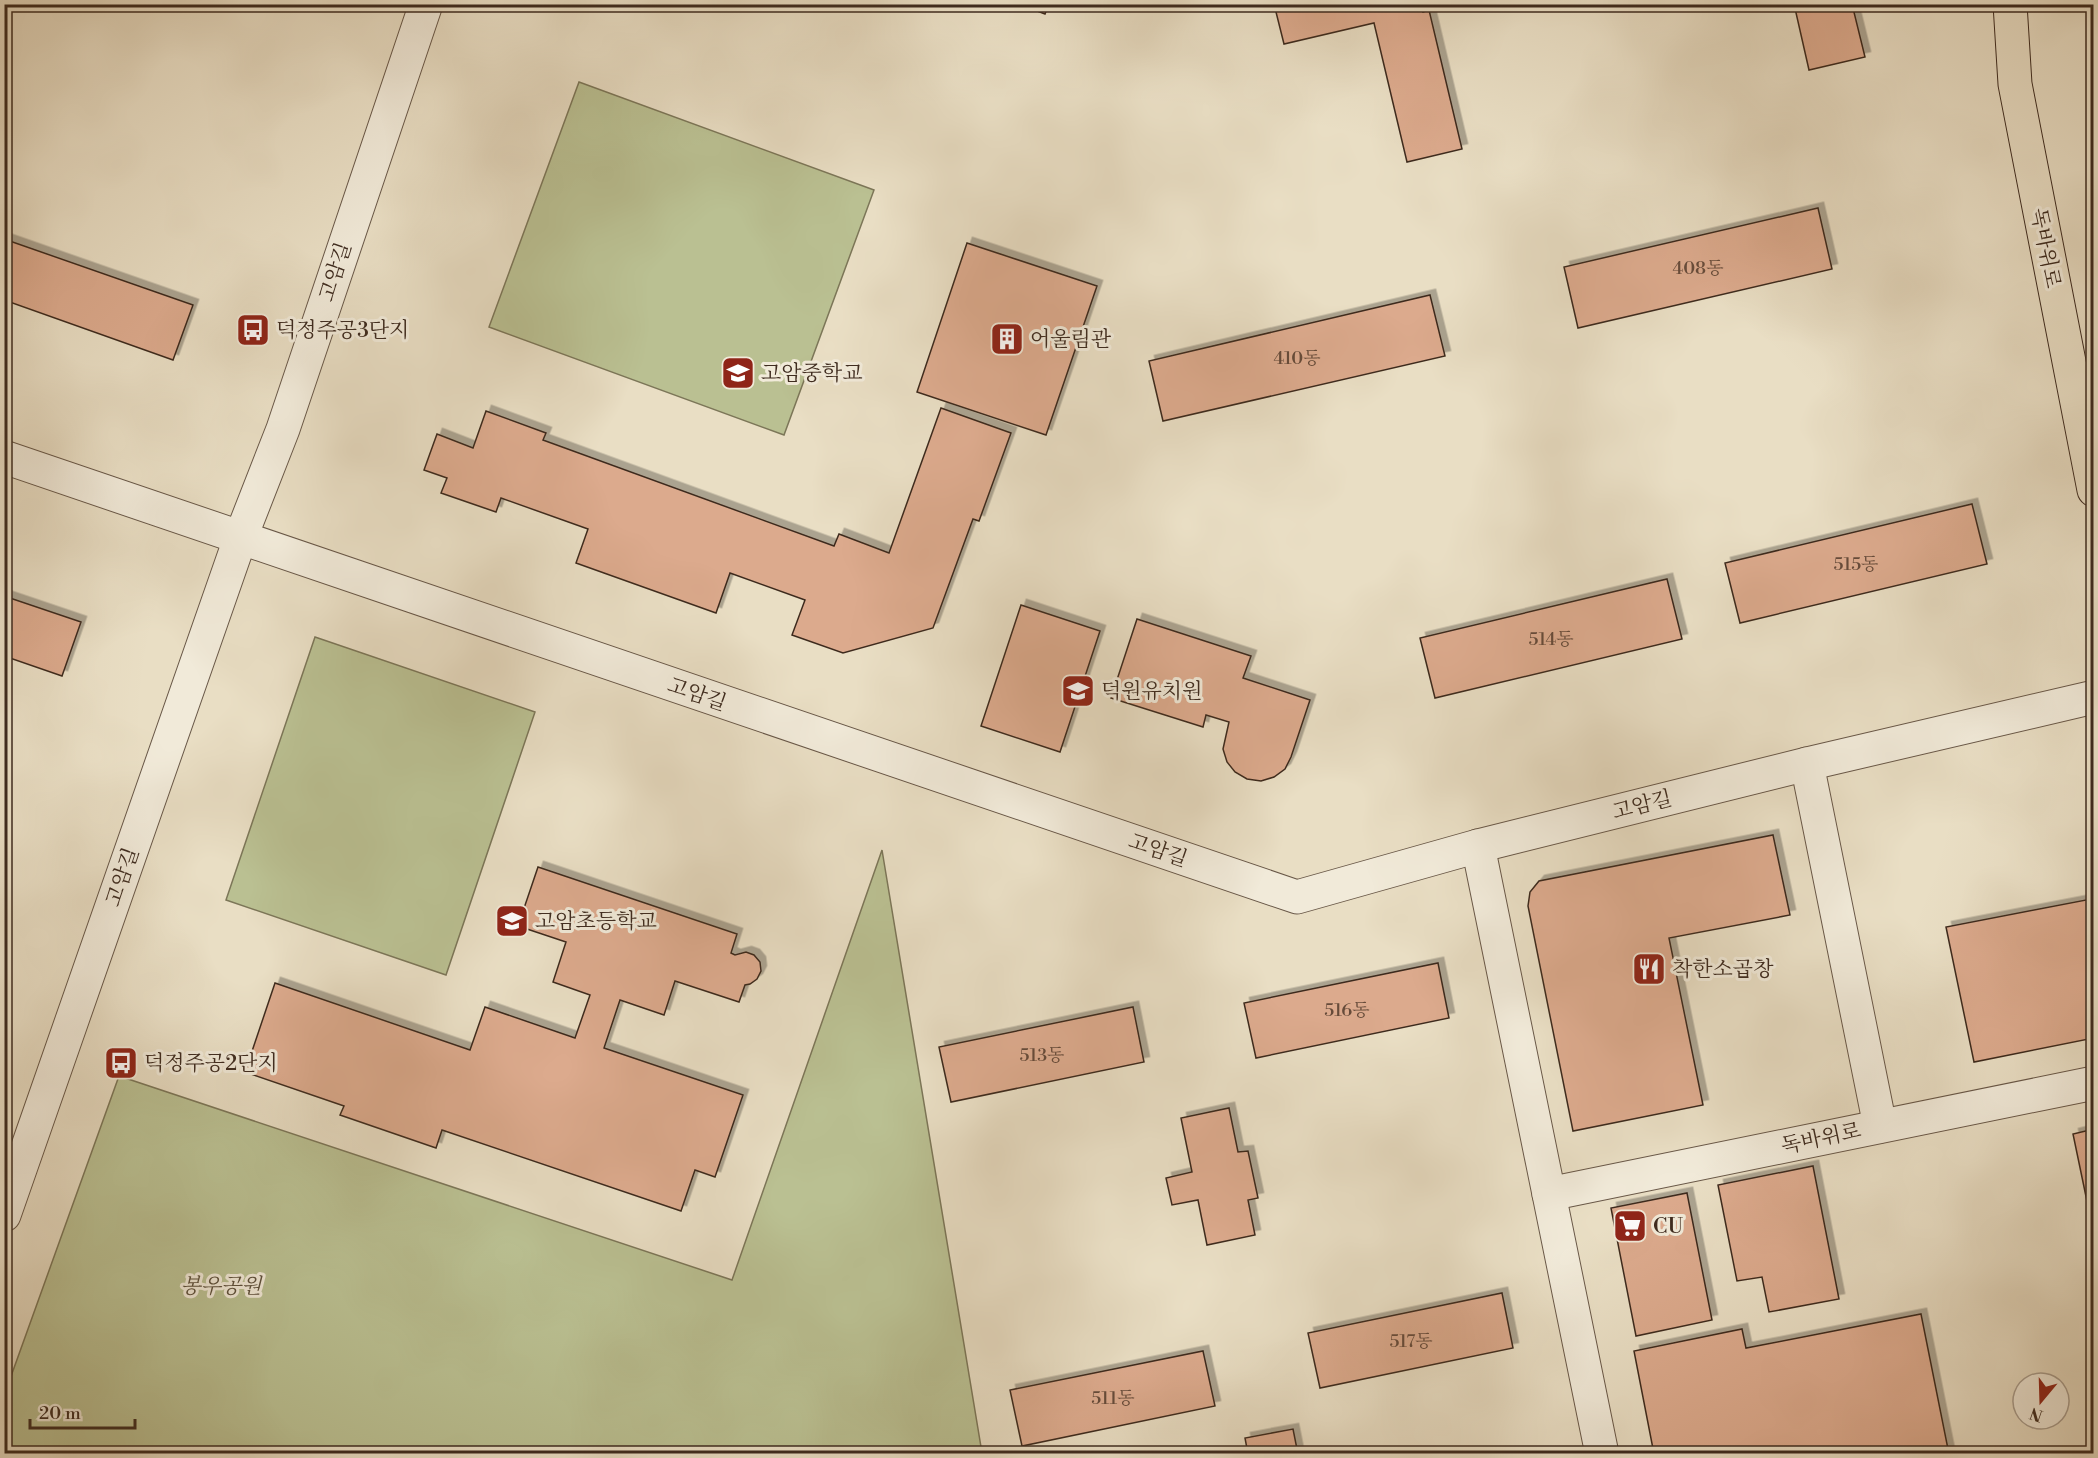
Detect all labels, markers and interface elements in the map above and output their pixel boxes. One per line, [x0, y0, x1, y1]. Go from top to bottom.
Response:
street label: 독바위로 [2025, 206, 2066, 291]
street label: 고암길 [314, 239, 358, 305]
house number: 408동 [1672, 257, 1724, 280]
bus stop icon: 덕정주공3단지 [235, 312, 271, 348]
place label: 덕정주공3단지 [276, 318, 409, 344]
building icon: 어울림관 [989, 321, 1025, 357]
place label: 어울림관 [1030, 327, 1112, 353]
house number: 410동 [1273, 347, 1321, 370]
school or university icon: 고암중학교 [720, 355, 756, 391]
place label: 고암중학교 [761, 361, 862, 387]
house number: 515동 [1834, 553, 1878, 576]
house number: 514동 [1528, 628, 1574, 651]
street label: 고암길 [664, 673, 730, 717]
school or university icon: 덕원유치원 [1060, 673, 1096, 709]
place label: 덕원유치원 [1101, 679, 1202, 705]
street label: 고암길 [1610, 786, 1675, 826]
street label: 고암길 [1125, 829, 1191, 873]
street label: 고암길 [101, 844, 145, 910]
school or university icon: 고암초등학교 [494, 903, 530, 939]
place label: 고암초등학교 [535, 909, 657, 935]
restaurant icon: 착한소곱창 [1631, 951, 1667, 987]
place label: 착한소곱창 [1672, 957, 1774, 983]
house number: 516동 [1324, 999, 1370, 1022]
house number: 513동 [1020, 1044, 1065, 1067]
bus stop icon: 덕정주공2단지 [103, 1045, 139, 1081]
place label: 덕정주공2단지 [144, 1051, 278, 1077]
street label: 독바위로 [1779, 1118, 1864, 1160]
supermarket icon: CU [1612, 1208, 1648, 1244]
place label: CU [1653, 1214, 1683, 1240]
park label: 봉우공원 [180, 1274, 263, 1300]
house number: 517동 [1389, 1330, 1433, 1353]
north arrow [2011, 1371, 2071, 1431]
house number: 511동 [1091, 1387, 1135, 1410]
scale bar [30, 1392, 135, 1430]
text: 20 m [39, 1402, 81, 1425]
text: N [2027, 1403, 2046, 1426]

